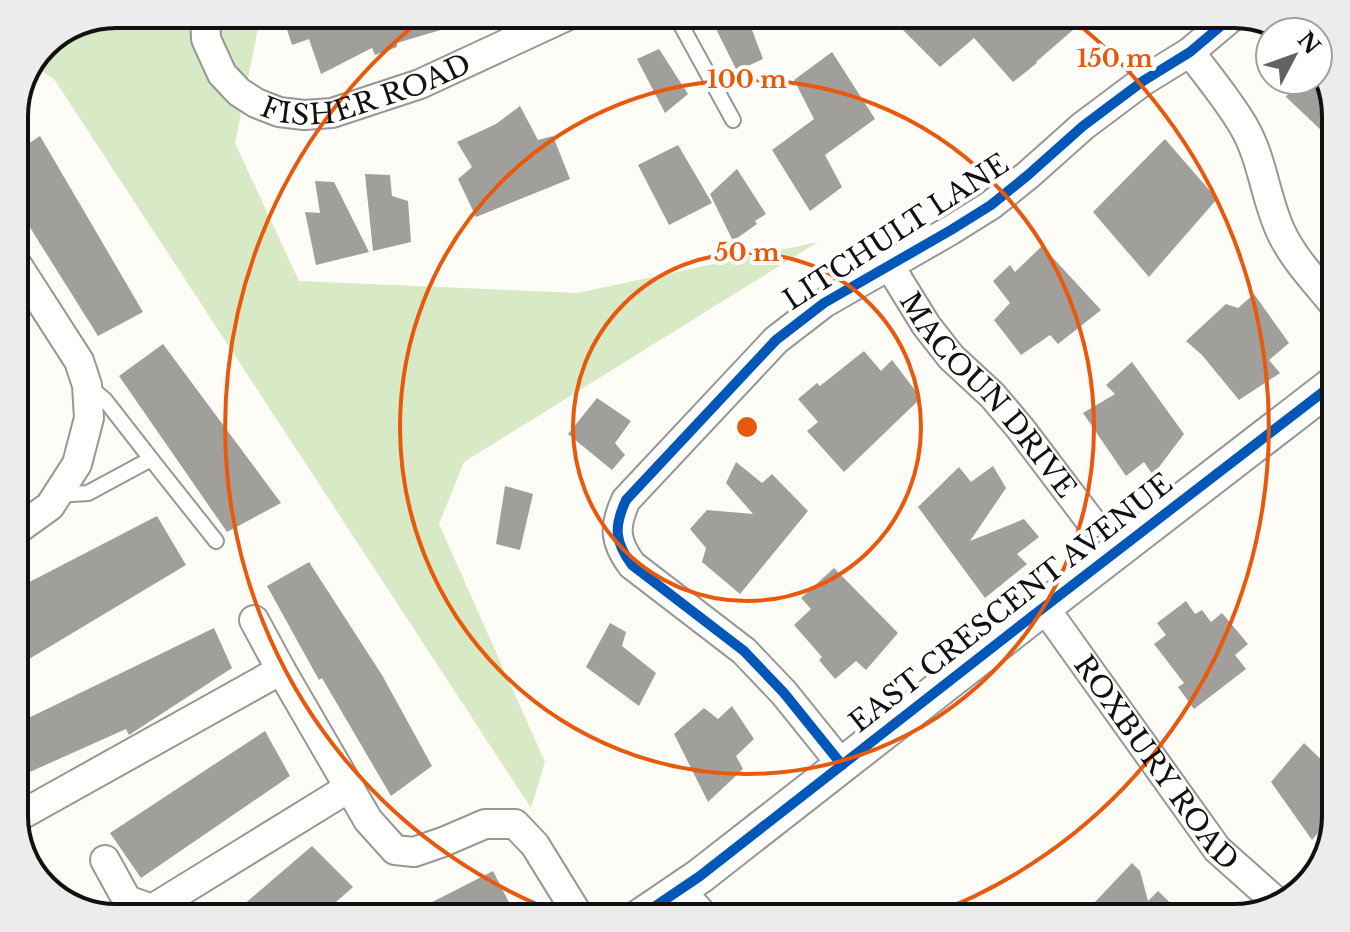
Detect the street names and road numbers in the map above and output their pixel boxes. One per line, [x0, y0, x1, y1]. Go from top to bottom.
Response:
street label: FISHER ROAD [256, 46, 476, 133]
street label: LITCHULT LANE [777, 146, 1015, 318]
street label: MACOUN DRIVE [892, 286, 1084, 505]
street label: EAST CRESCENT AVENUE [842, 466, 1180, 740]
street label: ROXBURY ROAD [1067, 648, 1246, 877]

